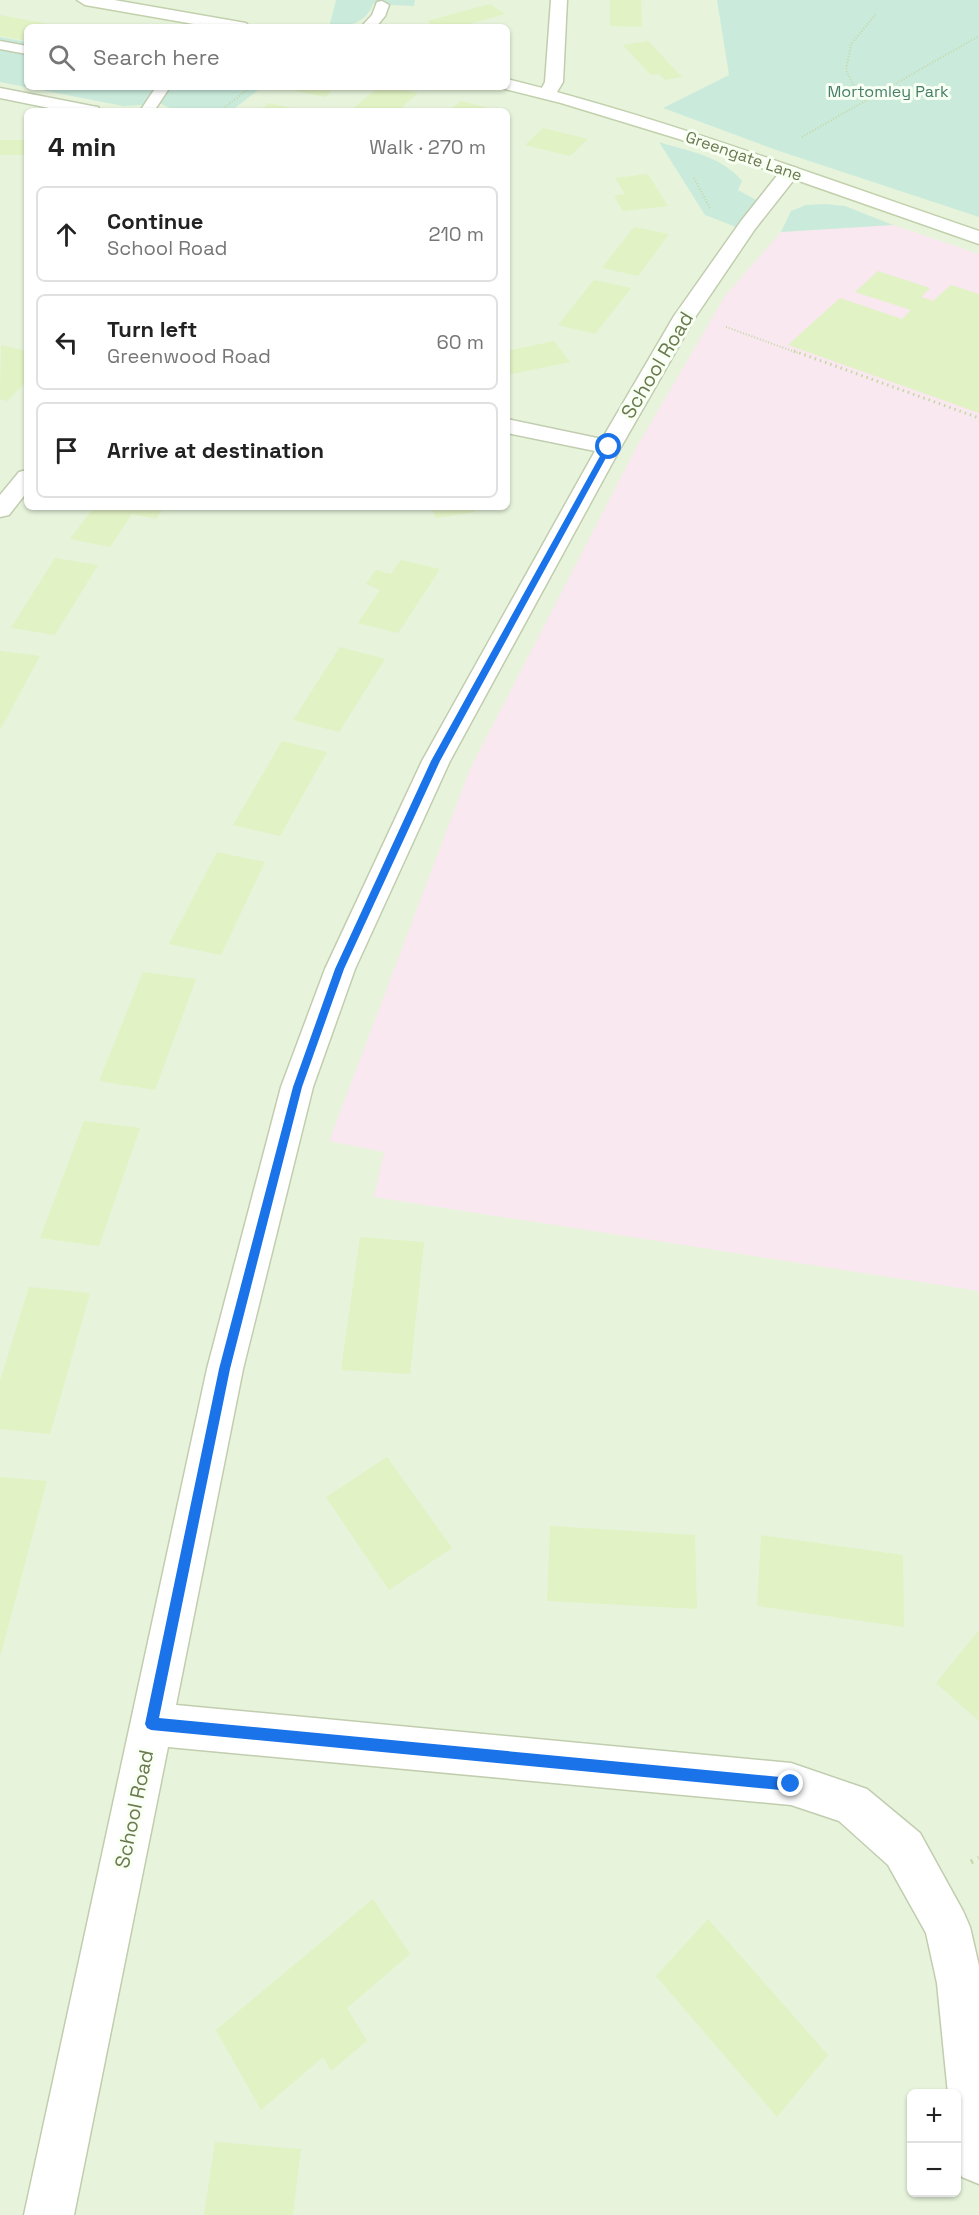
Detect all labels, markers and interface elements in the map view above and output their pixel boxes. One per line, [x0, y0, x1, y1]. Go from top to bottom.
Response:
search box [24, 24, 510, 90]
icon: search [45, 41, 78, 74]
text: Search here [93, 43, 220, 71]
park label: Mortomley Park [827, 81, 949, 102]
street label: Greengate Lane [683, 126, 805, 186]
text: 4 min [48, 130, 116, 164]
text: Walk · 270 m [369, 134, 486, 160]
text: Continue [107, 207, 203, 235]
icon: ahead [50, 218, 83, 251]
text: 210 m [428, 221, 484, 247]
text: School Road [107, 235, 227, 261]
street label: School Road [615, 307, 699, 423]
text: Turn left [107, 315, 197, 343]
icon: left [50, 326, 83, 359]
text: 60 m [437, 329, 484, 355]
text: Greenwood Road [107, 343, 271, 369]
route start [595, 433, 621, 459]
icon: arrive [50, 434, 83, 467]
text: Arrive at destination [107, 436, 324, 464]
street label: School Road [109, 1747, 159, 1871]
route end [777, 1770, 803, 1796]
map controls [907, 2089, 961, 2197]
button: + [907, 2089, 961, 2143]
button: − [907, 2143, 961, 2197]

